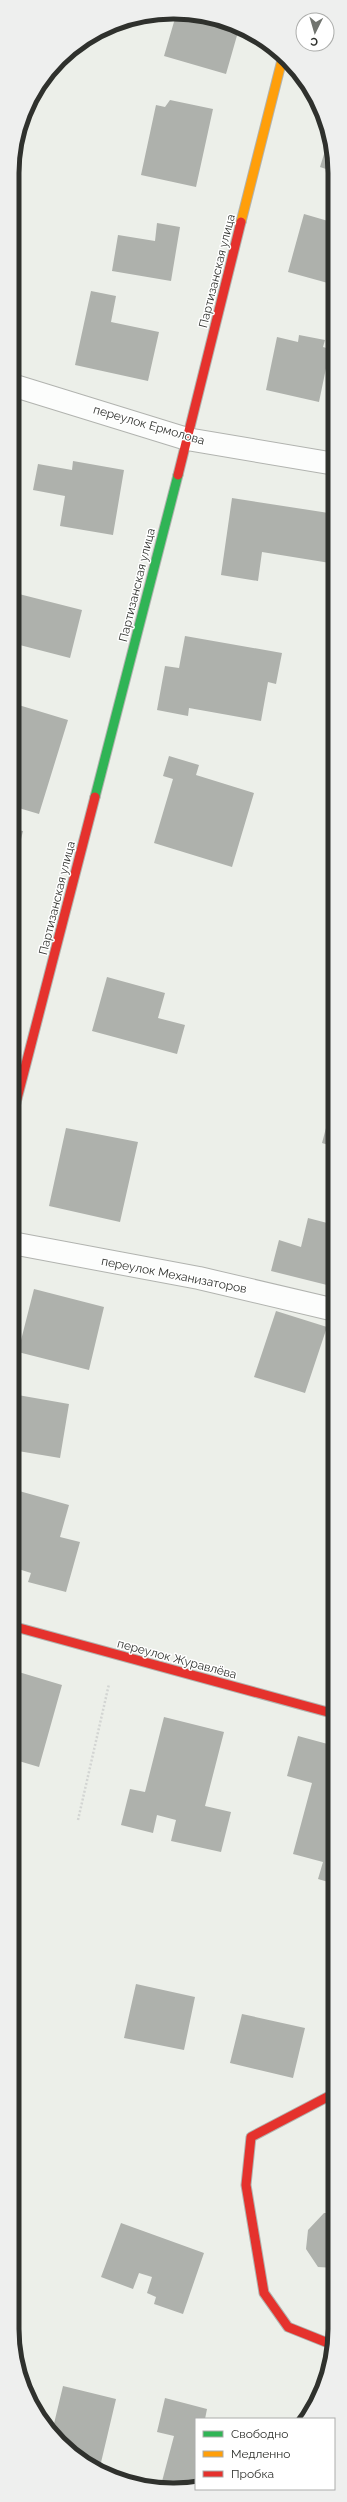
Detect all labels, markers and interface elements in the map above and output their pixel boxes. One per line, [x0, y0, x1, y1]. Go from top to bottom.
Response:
north arrow [295, 12, 335, 52]
text: С [309, 35, 318, 48]
street label: Партизанская улица [196, 213, 238, 329]
street label: переулок Ермолова [92, 402, 206, 448]
street label: Партизанская улица [116, 527, 158, 643]
street label: Партизанская улица [36, 840, 78, 956]
street label: переулок Механизаторов [100, 1254, 248, 1296]
street label: переулок Журавлёва [116, 1636, 238, 1682]
legend [195, 2418, 335, 2490]
text: Свободно [231, 2427, 288, 2441]
text: Медленно [231, 2447, 290, 2461]
text: Пробка [231, 2467, 274, 2481]

